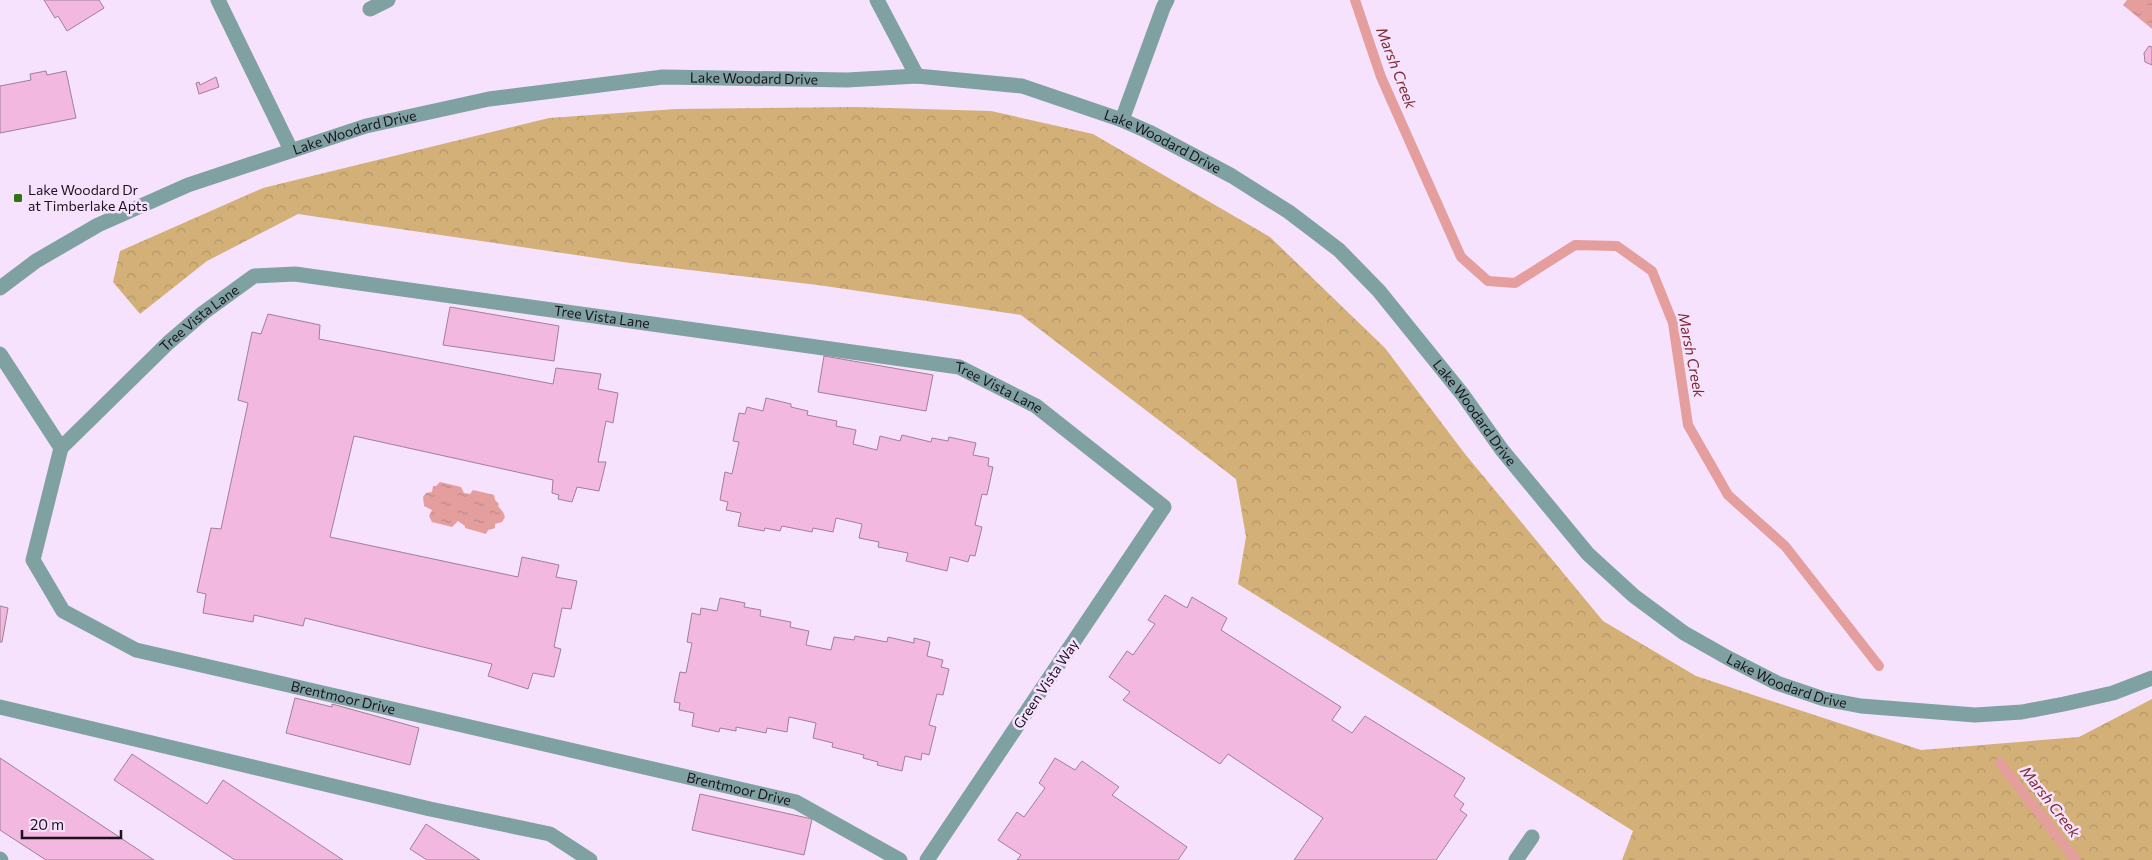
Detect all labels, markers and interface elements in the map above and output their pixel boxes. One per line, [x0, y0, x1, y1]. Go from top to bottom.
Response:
water label: Marsh Creek [1373, 24, 1421, 112]
street label: Lake Woodard Drive [690, 68, 818, 88]
street label: Lake Woodard Drive [290, 106, 418, 158]
street label: Lake Woodard Drive [1102, 106, 1224, 177]
place label: Lake Woodard Dr at Timberlake Apts [28, 181, 148, 214]
marker: Lake Woodard Dr at Timberlake Apts [12, 192, 24, 204]
street label: Tree Vista Lane [156, 281, 242, 355]
street label: Tree Vista Lane [553, 301, 651, 332]
water label: Marsh Creek [1675, 311, 1709, 400]
street label: Lake Woodard Drive [1430, 356, 1520, 469]
street label: Tree Vista Lane [954, 358, 1047, 416]
street label: Green Vista Way [1009, 636, 1082, 732]
street label: Lake Woodard Drive [1724, 650, 1848, 711]
street label: Brentmoor Drive [289, 677, 397, 717]
water label: Marsh Creek [2017, 762, 2085, 842]
street label: Brentmoor Drive [685, 768, 793, 809]
scale bar [22, 808, 121, 840]
text: 20 m [30, 815, 64, 833]

